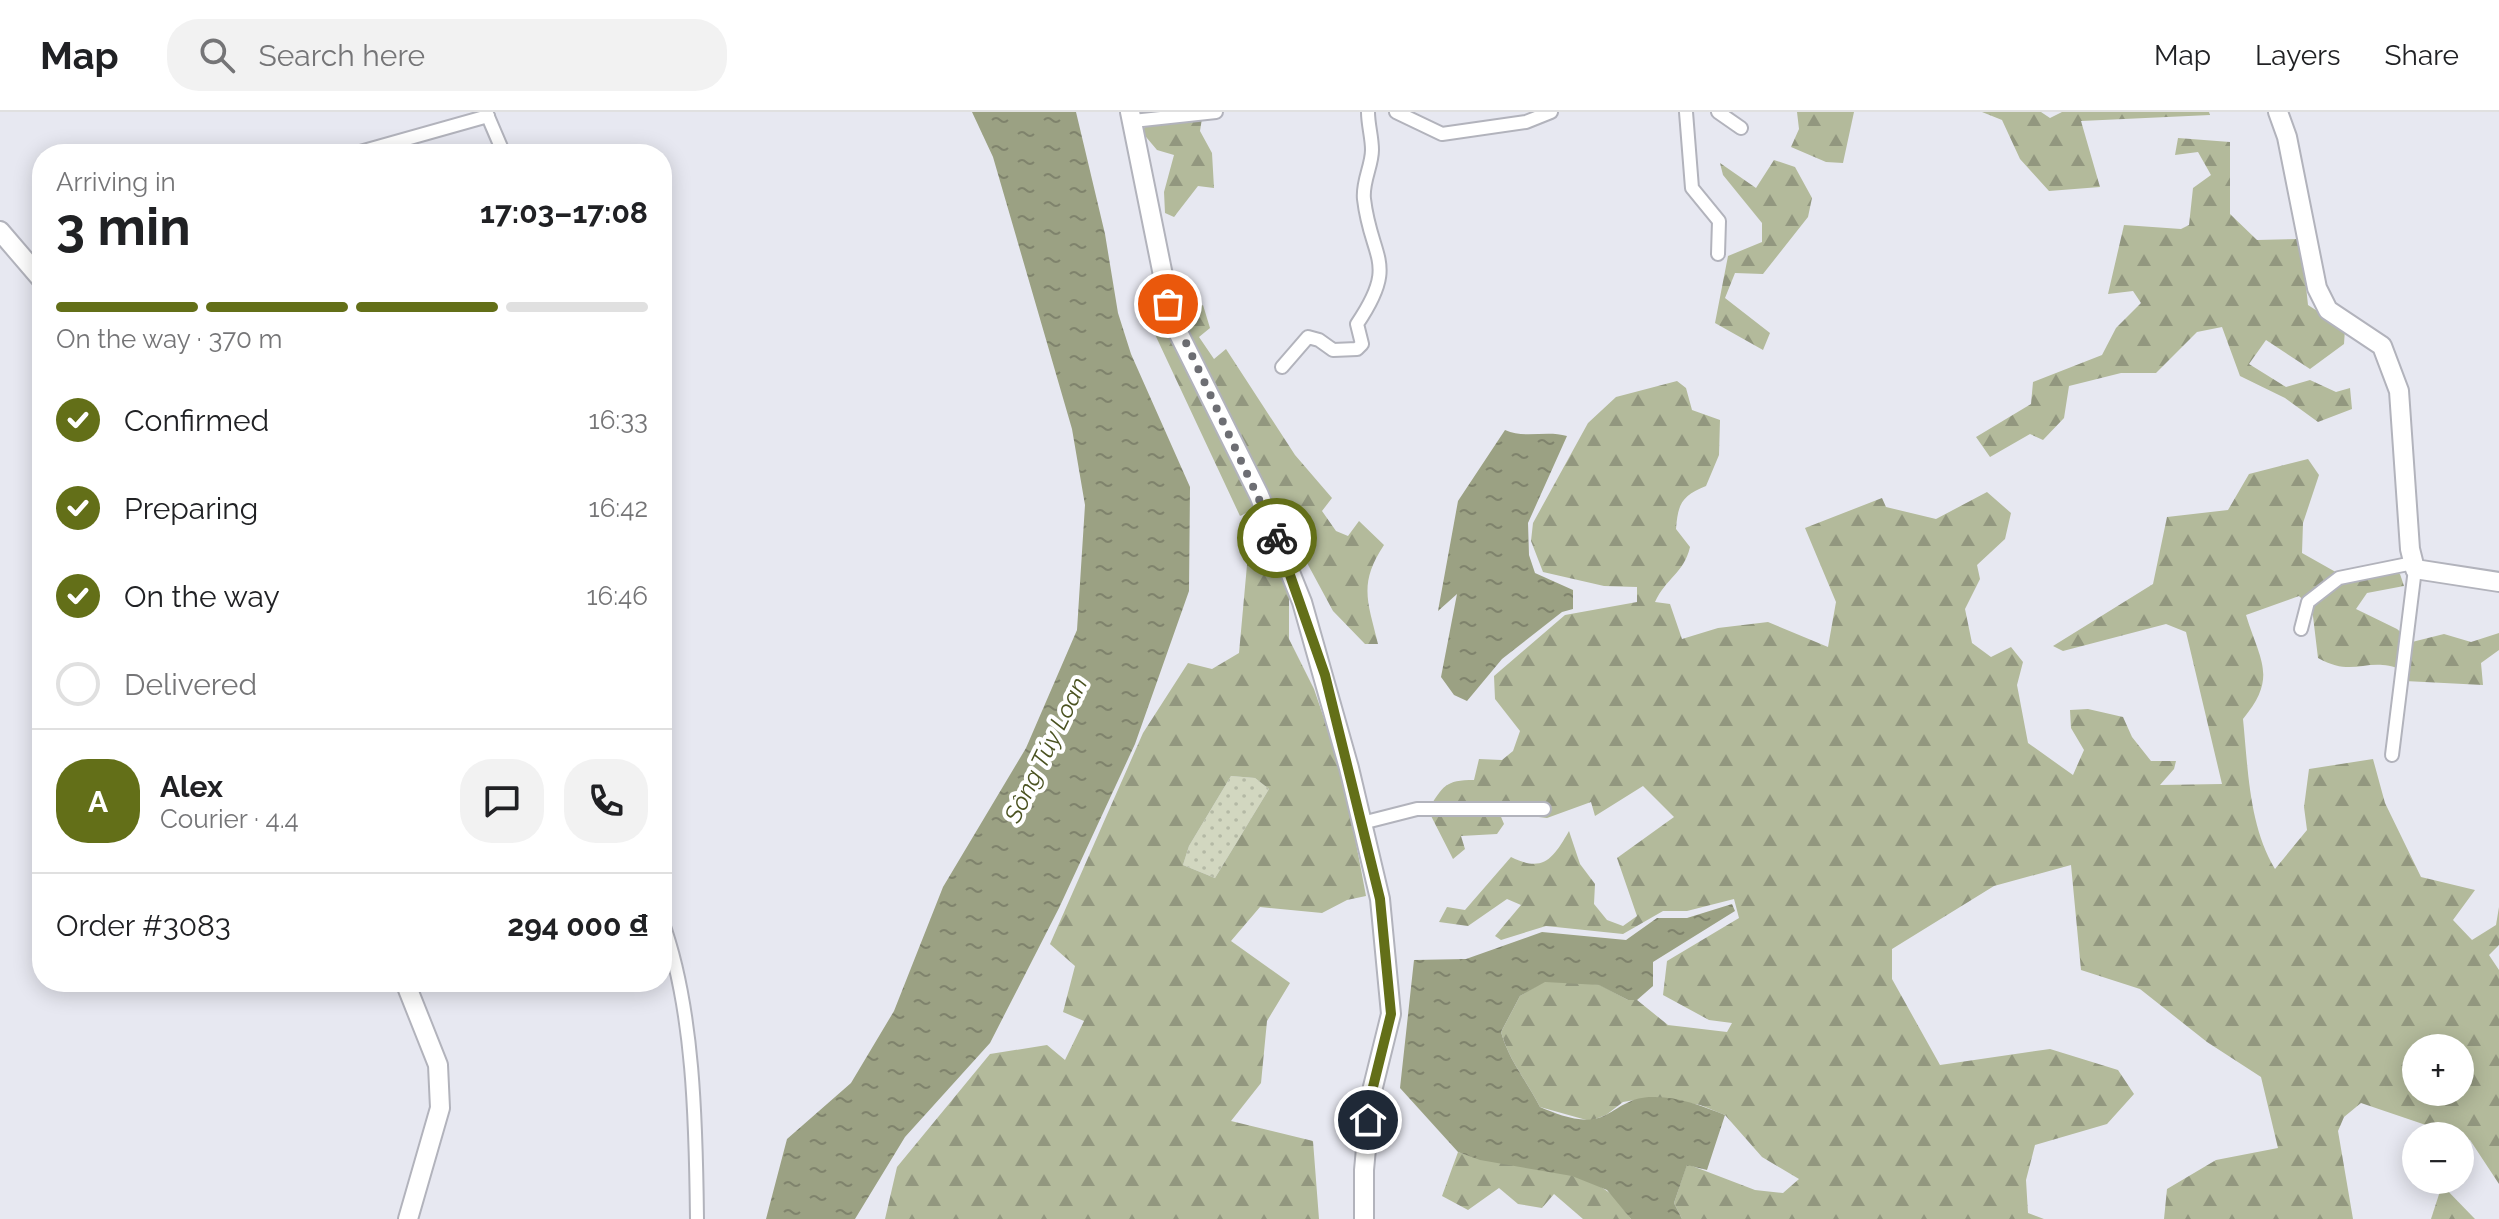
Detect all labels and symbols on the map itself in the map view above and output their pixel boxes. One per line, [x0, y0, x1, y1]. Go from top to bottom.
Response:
pin [1134, 270, 1202, 338]
courier [1237, 498, 1317, 578]
water label: Sông Túy Loan [997, 672, 1093, 828]
pin [1334, 1086, 1402, 1154]

